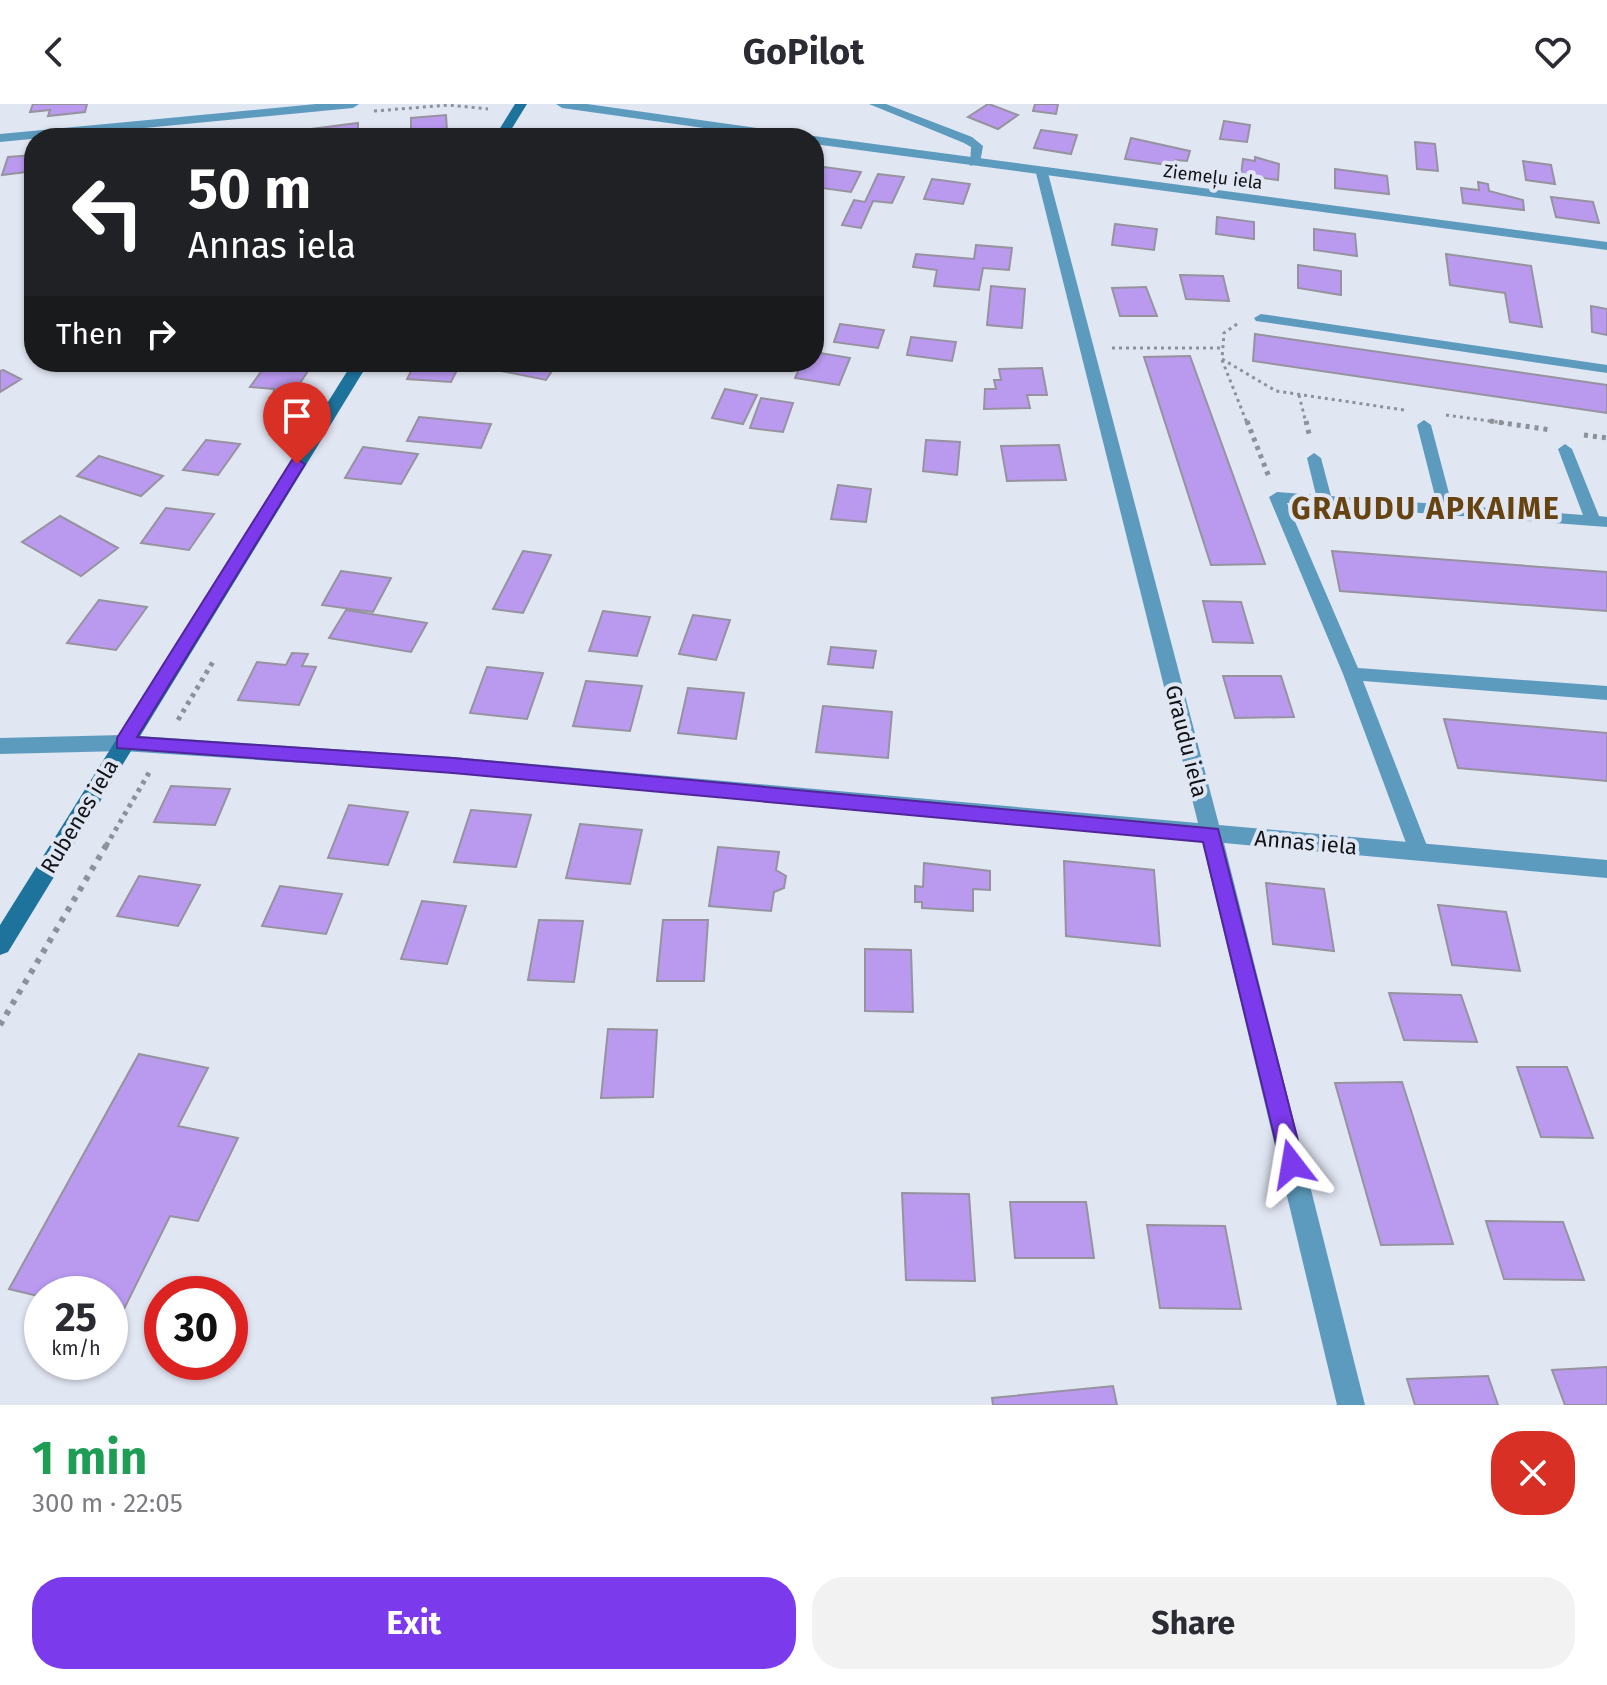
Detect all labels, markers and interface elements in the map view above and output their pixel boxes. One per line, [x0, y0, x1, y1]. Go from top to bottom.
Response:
icon: back [32, 30, 76, 74]
text: GoPilot [743, 30, 864, 74]
icon: heart [1531, 30, 1575, 74]
text: 50 m [188, 156, 311, 223]
icon: left [56, 160, 160, 264]
street label: Ziemeļu iela [1162, 160, 1264, 195]
text: Annas iela [188, 224, 356, 268]
icon: right [139, 312, 183, 356]
text: Then [56, 316, 123, 352]
pin [263, 382, 331, 464]
icon: arrive [275, 394, 319, 438]
district label: GRAUDU APKAIME [1291, 491, 1561, 527]
street label: Graudu iela [1160, 682, 1213, 800]
street label: Rubenes iela [35, 754, 124, 878]
street label: Annas iela [1254, 825, 1358, 860]
position arrow [1250, 1122, 1334, 1206]
speed limit sign: 30 [144, 1276, 248, 1380]
text: 25 [55, 1294, 97, 1342]
text: km/h [51, 1336, 101, 1360]
text: 1 min [32, 1429, 147, 1487]
button: close [1491, 1431, 1575, 1515]
text: 300 m · 22:05 [32, 1488, 183, 1519]
button: Exit [32, 1577, 796, 1669]
button: Share [812, 1577, 1575, 1669]

